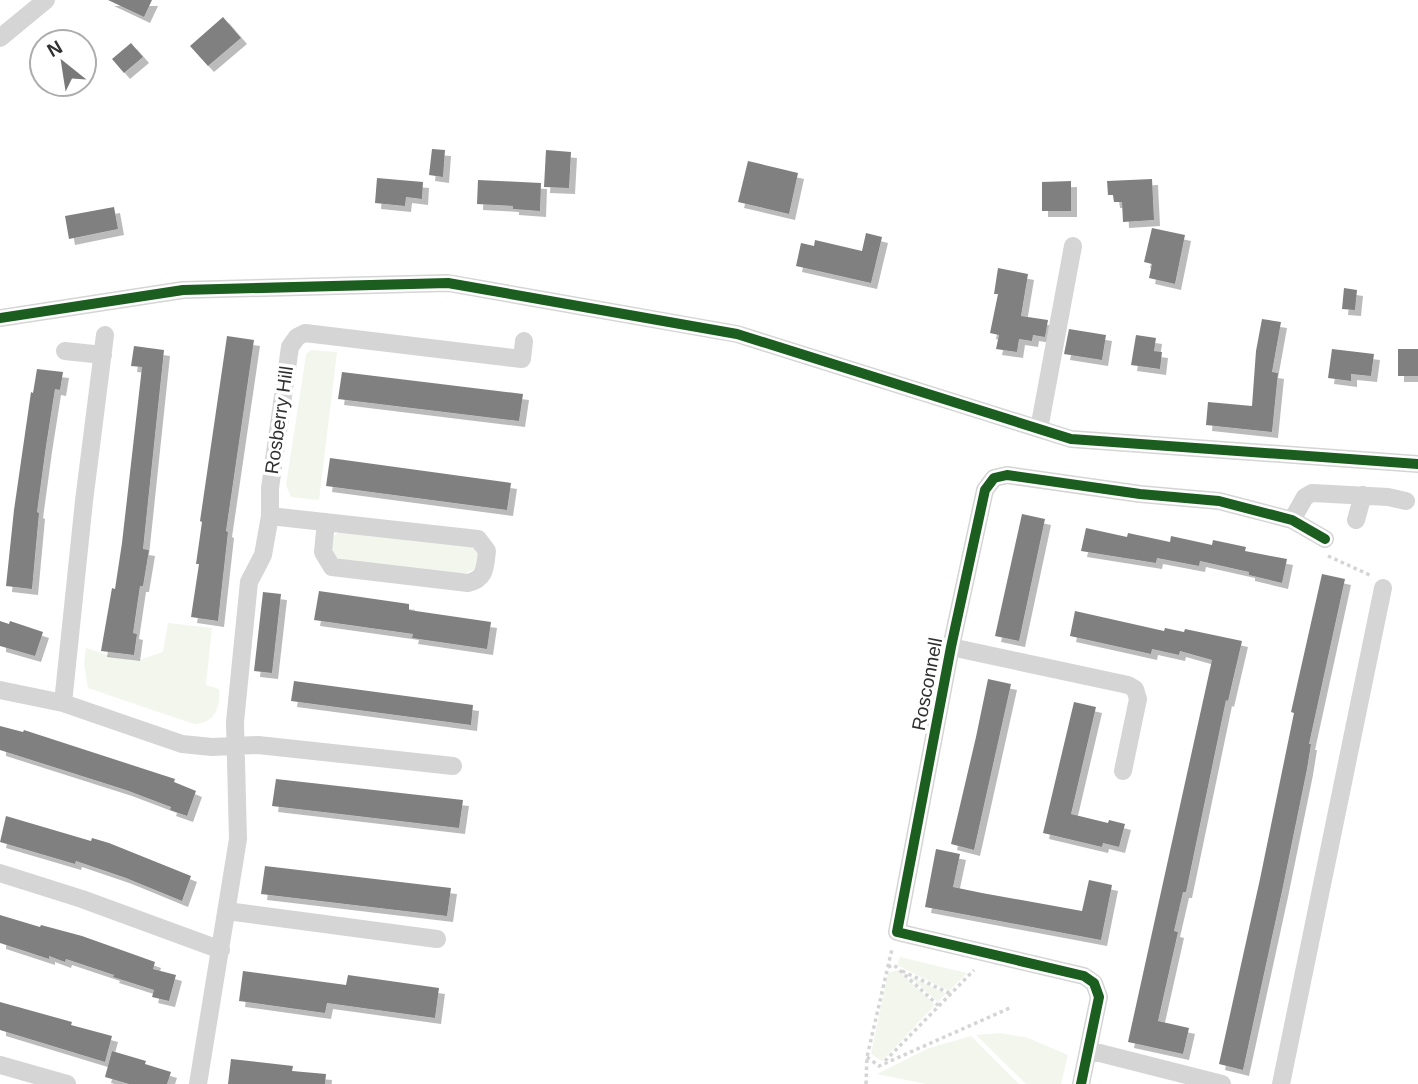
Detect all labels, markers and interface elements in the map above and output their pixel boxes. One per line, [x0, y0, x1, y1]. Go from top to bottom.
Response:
north arrow [28, 28, 98, 98]
text: N [44, 36, 66, 61]
street label: Rosberry Hill [261, 365, 297, 475]
street label: Rosconnell [908, 636, 946, 732]

